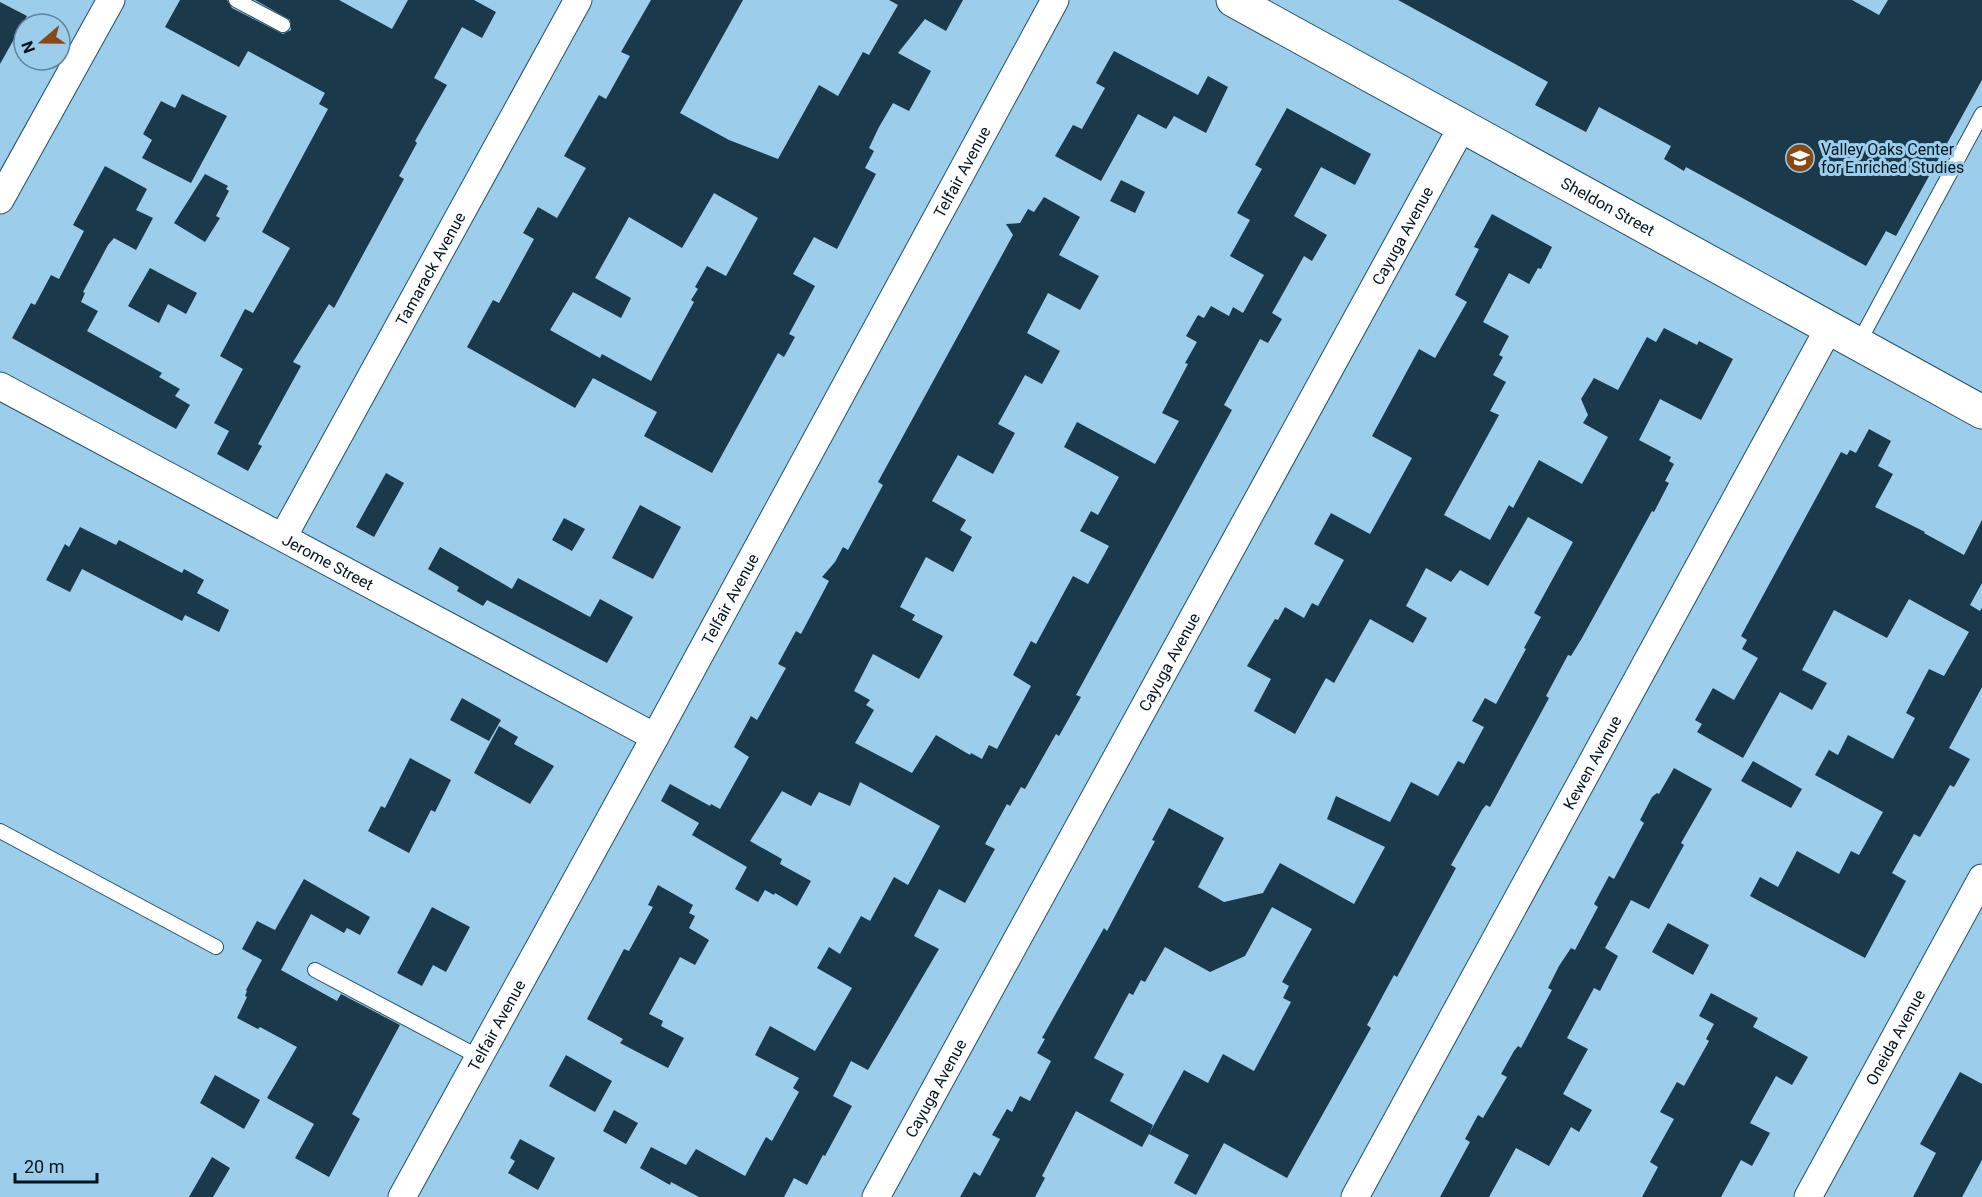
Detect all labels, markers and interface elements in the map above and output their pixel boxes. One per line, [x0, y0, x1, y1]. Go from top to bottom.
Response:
north arrow [12, 12, 72, 72]
text: N [18, 38, 39, 56]
street label: Telfair Avenue [929, 123, 994, 221]
place label: Valley Oaks Center for Enriched Studies [1821, 140, 1964, 177]
school or university icon: Valley Oaks Center for Enriched Studies [1784, 142, 1816, 174]
street label: Sheldon Street [1558, 173, 1658, 240]
street label: Cayuga Avenue [1368, 183, 1437, 288]
street label: Tamarack Avenue [392, 209, 469, 329]
street label: Jerome Street [279, 530, 377, 594]
street label: Telfair Avenue [697, 550, 762, 648]
street label: Cayuga Avenue [1134, 609, 1204, 715]
street label: Kewen Avenue [1559, 712, 1625, 813]
street label: Telfair Avenue [464, 976, 529, 1074]
street label: Oneida Avenue [1861, 986, 1929, 1088]
street label: Cayuga Avenue [901, 1036, 970, 1141]
scale bar [15, 1146, 98, 1184]
text: 20 m [24, 1156, 64, 1177]

